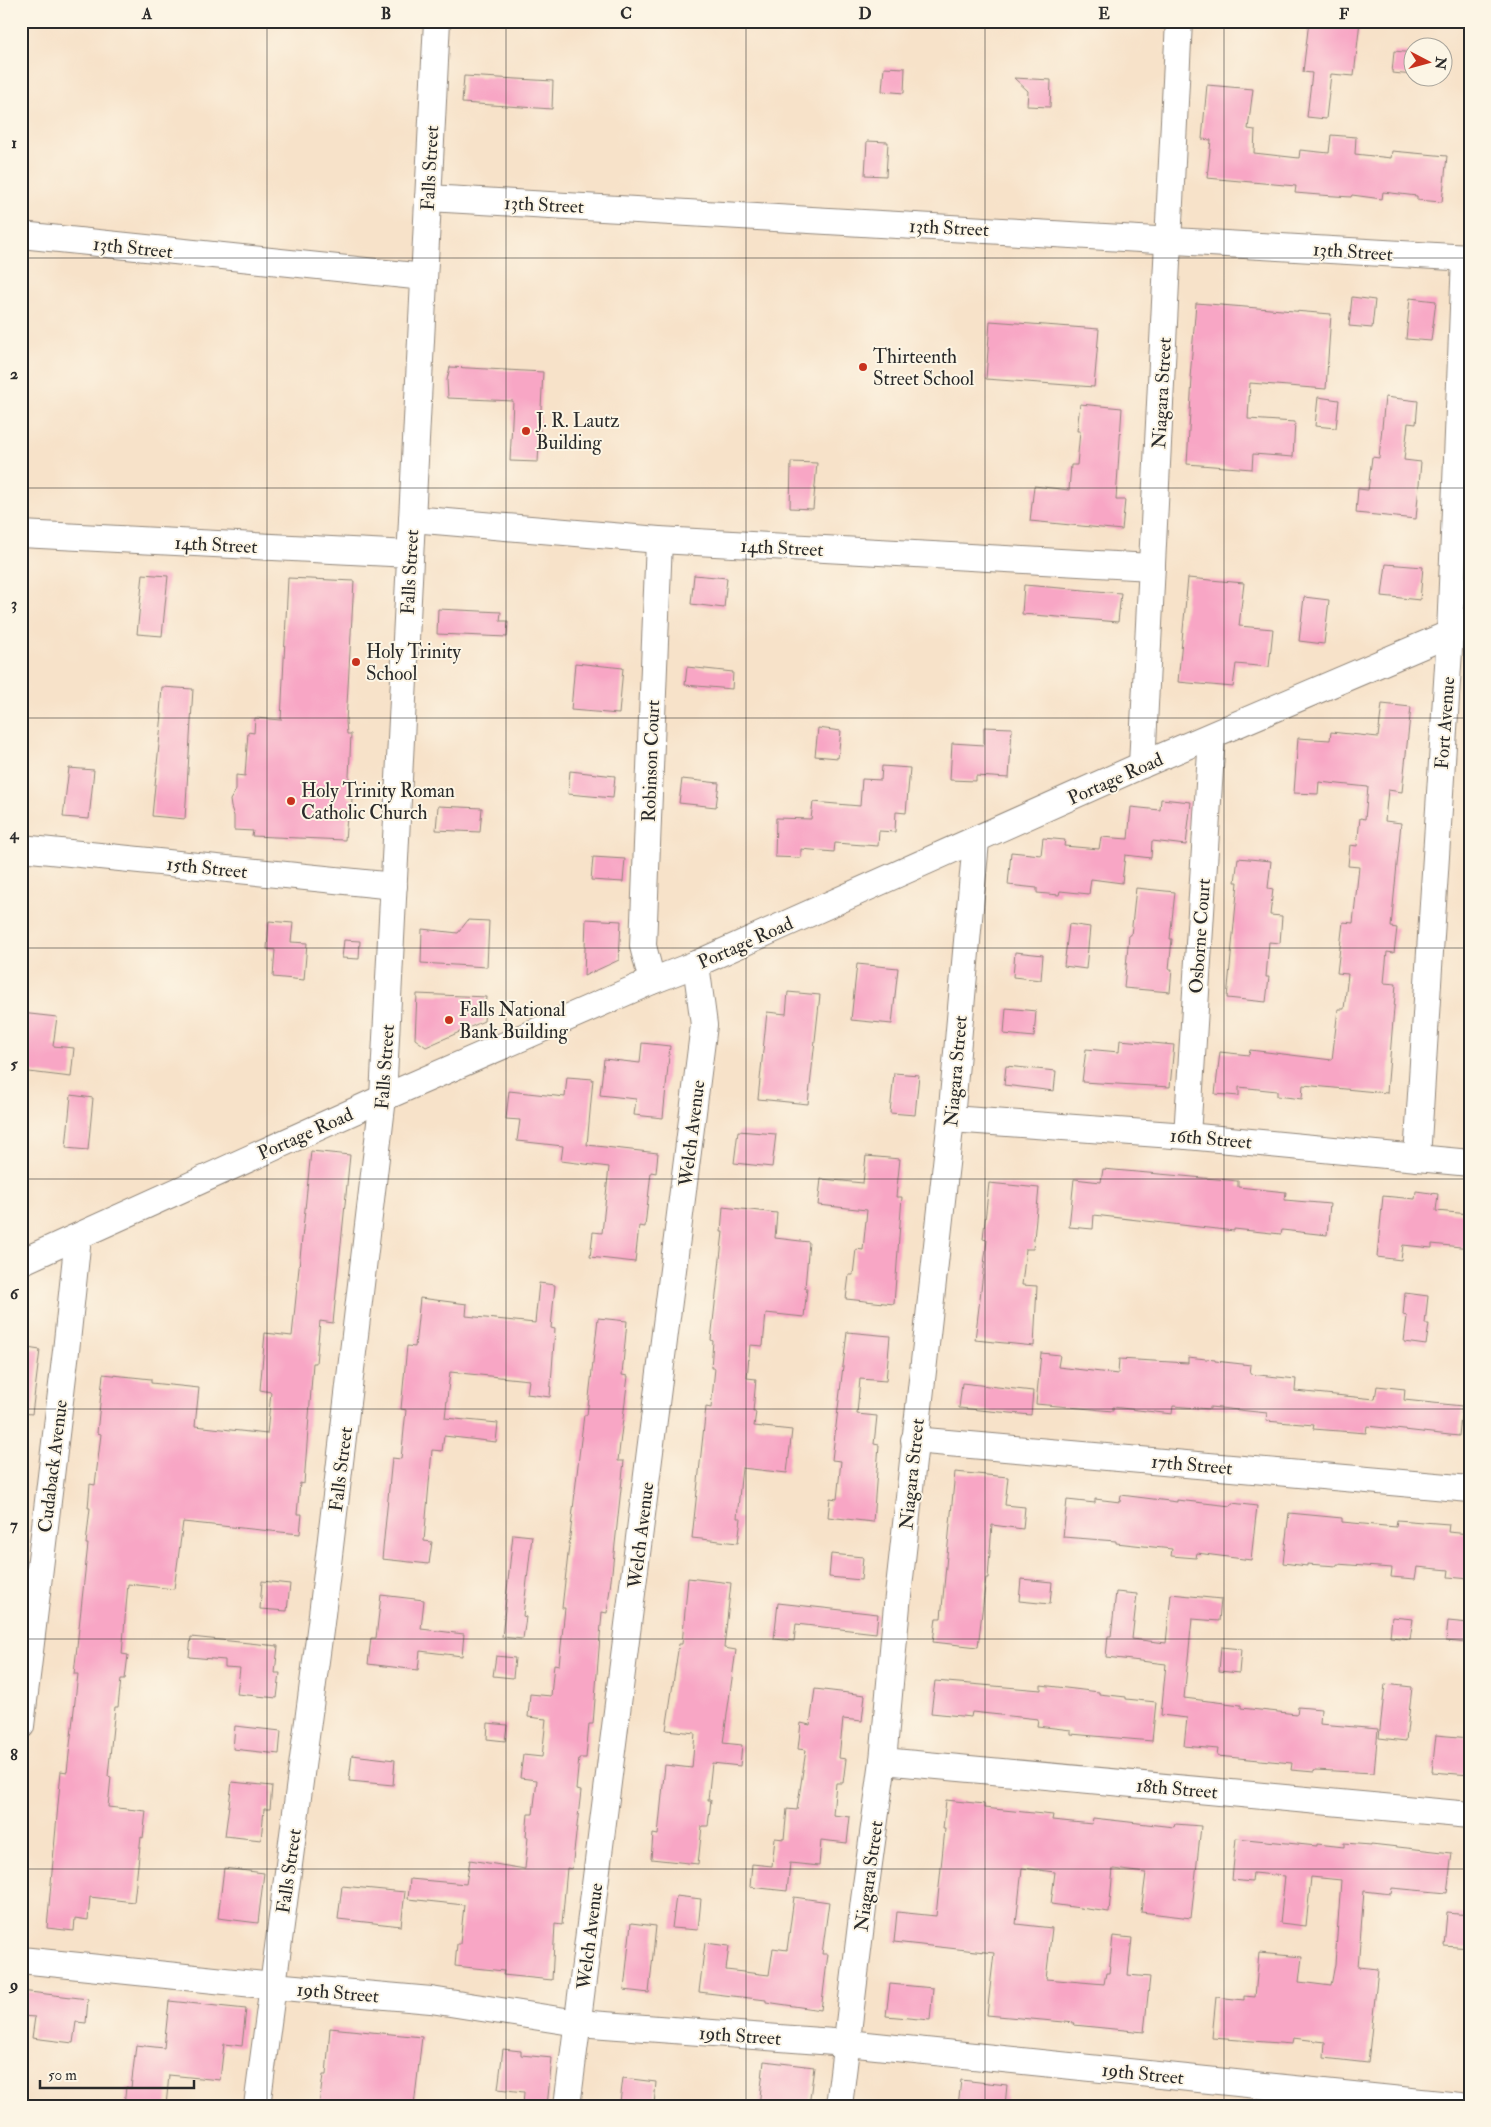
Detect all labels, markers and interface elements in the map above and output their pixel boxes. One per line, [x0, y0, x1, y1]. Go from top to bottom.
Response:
text: A [141, 4, 153, 24]
text: B [381, 4, 391, 24]
text: C [620, 4, 632, 24]
text: D [858, 4, 872, 24]
text: E [1098, 4, 1110, 24]
text: F [1339, 4, 1349, 24]
north arrow [1404, 38, 1454, 88]
text: N [1431, 55, 1450, 71]
street label: Falls Street [416, 125, 444, 211]
text: 1 [11, 133, 17, 153]
street label: 13th Street [503, 191, 585, 219]
street label: 13th Street [908, 214, 990, 242]
street label: 13th Street [92, 232, 174, 264]
street label: 13th Street [1312, 237, 1394, 267]
street label: Niagara Street [1147, 337, 1177, 449]
place label: Thirteenth Street School [873, 345, 974, 391]
marker: Thirteenth Street School [857, 361, 869, 373]
text: 2 [10, 364, 18, 384]
place label: J. R. Lautz Building [535, 409, 619, 455]
marker: J. R. Lautz Building [520, 425, 532, 437]
street label: Falls Street [396, 529, 424, 615]
street label: 14th Street [174, 531, 258, 559]
street label: 14th Street [740, 534, 824, 562]
text: 3 [11, 594, 17, 614]
place label: Holy Trinity School [366, 640, 462, 686]
marker: Holy Trinity School [350, 656, 362, 668]
street label: Fort Avenue [1430, 676, 1460, 770]
street label: Robinson Court [637, 700, 665, 823]
street label: Portage Road [1064, 747, 1167, 811]
place label: Holy Trinity Roman Catholic Church [301, 779, 455, 825]
marker: Holy Trinity Roman Catholic Church [285, 795, 297, 807]
text: 4 [9, 824, 20, 844]
street label: 15th Street [165, 852, 248, 884]
street label: Osborne Court [1184, 878, 1216, 994]
street label: Portage Road [694, 911, 797, 975]
place label: Falls National Bank Building [459, 998, 568, 1044]
marker: Falls National Bank Building [443, 1014, 455, 1026]
street label: Niagara Street [939, 1014, 973, 1128]
street label: Falls Street [370, 1024, 400, 1110]
text: 5 [10, 1054, 18, 1074]
street label: Welch Avenue [673, 1079, 710, 1189]
street label: Portage Road [254, 1102, 357, 1166]
street label: 16th Street [1169, 1123, 1253, 1155]
text: 6 [10, 1284, 20, 1304]
street label: Cudaback Avenue [33, 1398, 73, 1534]
street label: Niagara Street [894, 1417, 930, 1531]
street label: Falls Street [324, 1425, 358, 1513]
street label: 17th Street [1150, 1449, 1234, 1480]
street label: Welch Avenue [622, 1481, 659, 1591]
text: 7 [10, 1515, 18, 1535]
text: 8 [10, 1745, 18, 1765]
street label: 18th Street [1135, 1773, 1219, 1805]
street label: Niagara Street [849, 1819, 889, 1933]
street label: Falls Street [271, 1827, 307, 1915]
street label: Welch Avenue [571, 1882, 608, 1992]
text: 9 [8, 1975, 18, 1995]
street label: 19th Street [296, 1977, 380, 2009]
street label: 19th Street [698, 2021, 782, 2051]
scale bar [40, 2057, 194, 2089]
street label: 19th Street [1101, 2058, 1185, 2090]
text: 50 m [48, 2066, 77, 2085]

